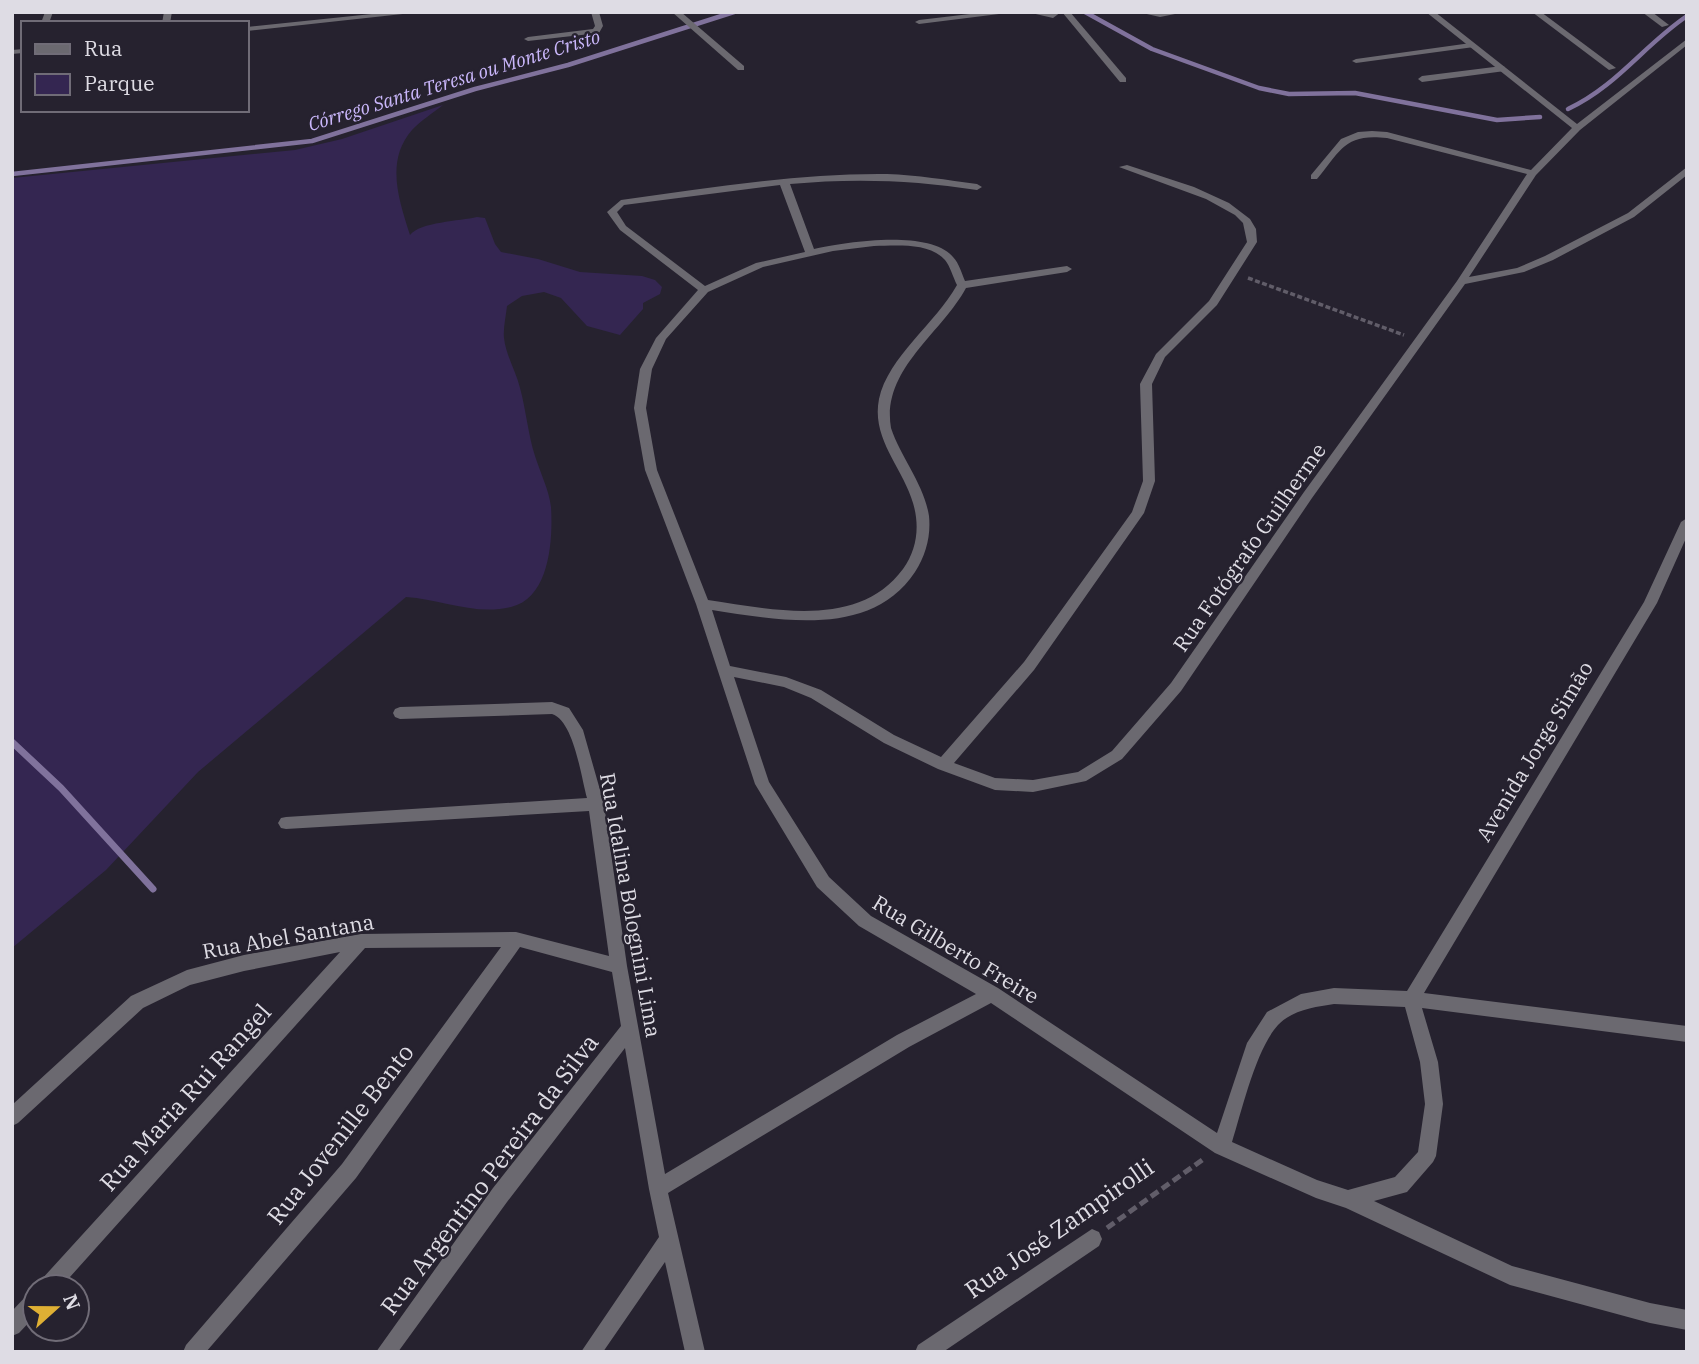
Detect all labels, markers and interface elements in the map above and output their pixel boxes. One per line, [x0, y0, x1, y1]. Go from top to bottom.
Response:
legend [21, 21, 248, 112]
water label: Córrego Santa Teresa ou Monte Cristo [305, 24, 603, 136]
text: Rua [84, 34, 122, 62]
text: Parque [84, 69, 154, 97]
street label: Rua Fotógrafo Guilherme [1166, 437, 1332, 657]
street label: Avenida Jorge Simão [1469, 656, 1599, 846]
street label: Rua Idalina Bolognini Lima [594, 770, 668, 1040]
street label: Rua Gilberto Freire [868, 888, 1044, 1010]
street label: Rua Abel Santana [200, 907, 376, 965]
street label: Rua Maria Rui Rangel [92, 996, 278, 1198]
street label: Rua Argentino Pereira da Silva [373, 1027, 605, 1321]
street label: Rua Jovenille Bento [259, 1037, 421, 1231]
street label: Rua José Zampirolli [958, 1151, 1160, 1305]
north arrow [21, 1273, 91, 1343]
text: N [58, 1291, 86, 1313]

